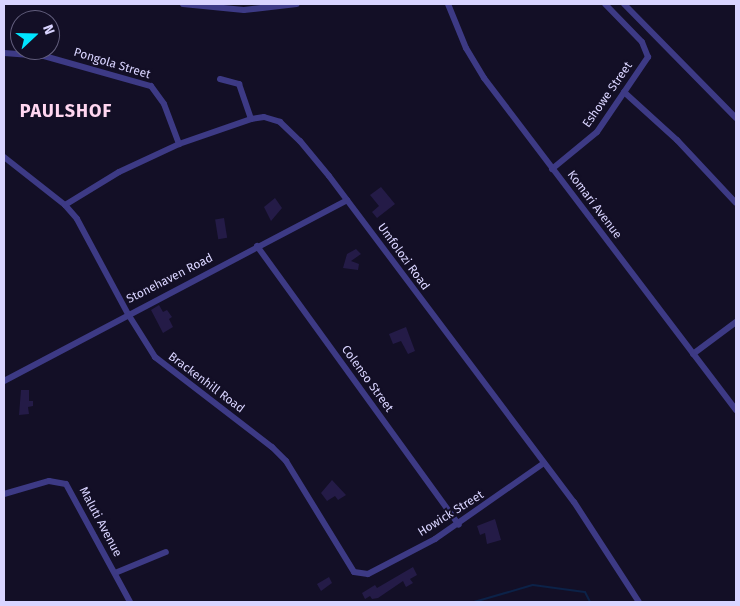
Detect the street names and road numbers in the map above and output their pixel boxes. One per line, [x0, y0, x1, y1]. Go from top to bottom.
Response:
street label: Pongola Street [72, 46, 152, 82]
street label: Eshowe Street [580, 59, 636, 131]
street label: Komari Avenue [564, 168, 624, 242]
street label: Umfolozi Road [374, 221, 432, 293]
street label: Stonehaven Road [124, 251, 216, 307]
street label: Colenso Street [338, 343, 396, 415]
street label: Brackenhill Road [165, 350, 247, 416]
street label: Maluti Avenue [76, 485, 124, 559]
street label: Howick Street [415, 488, 487, 540]

